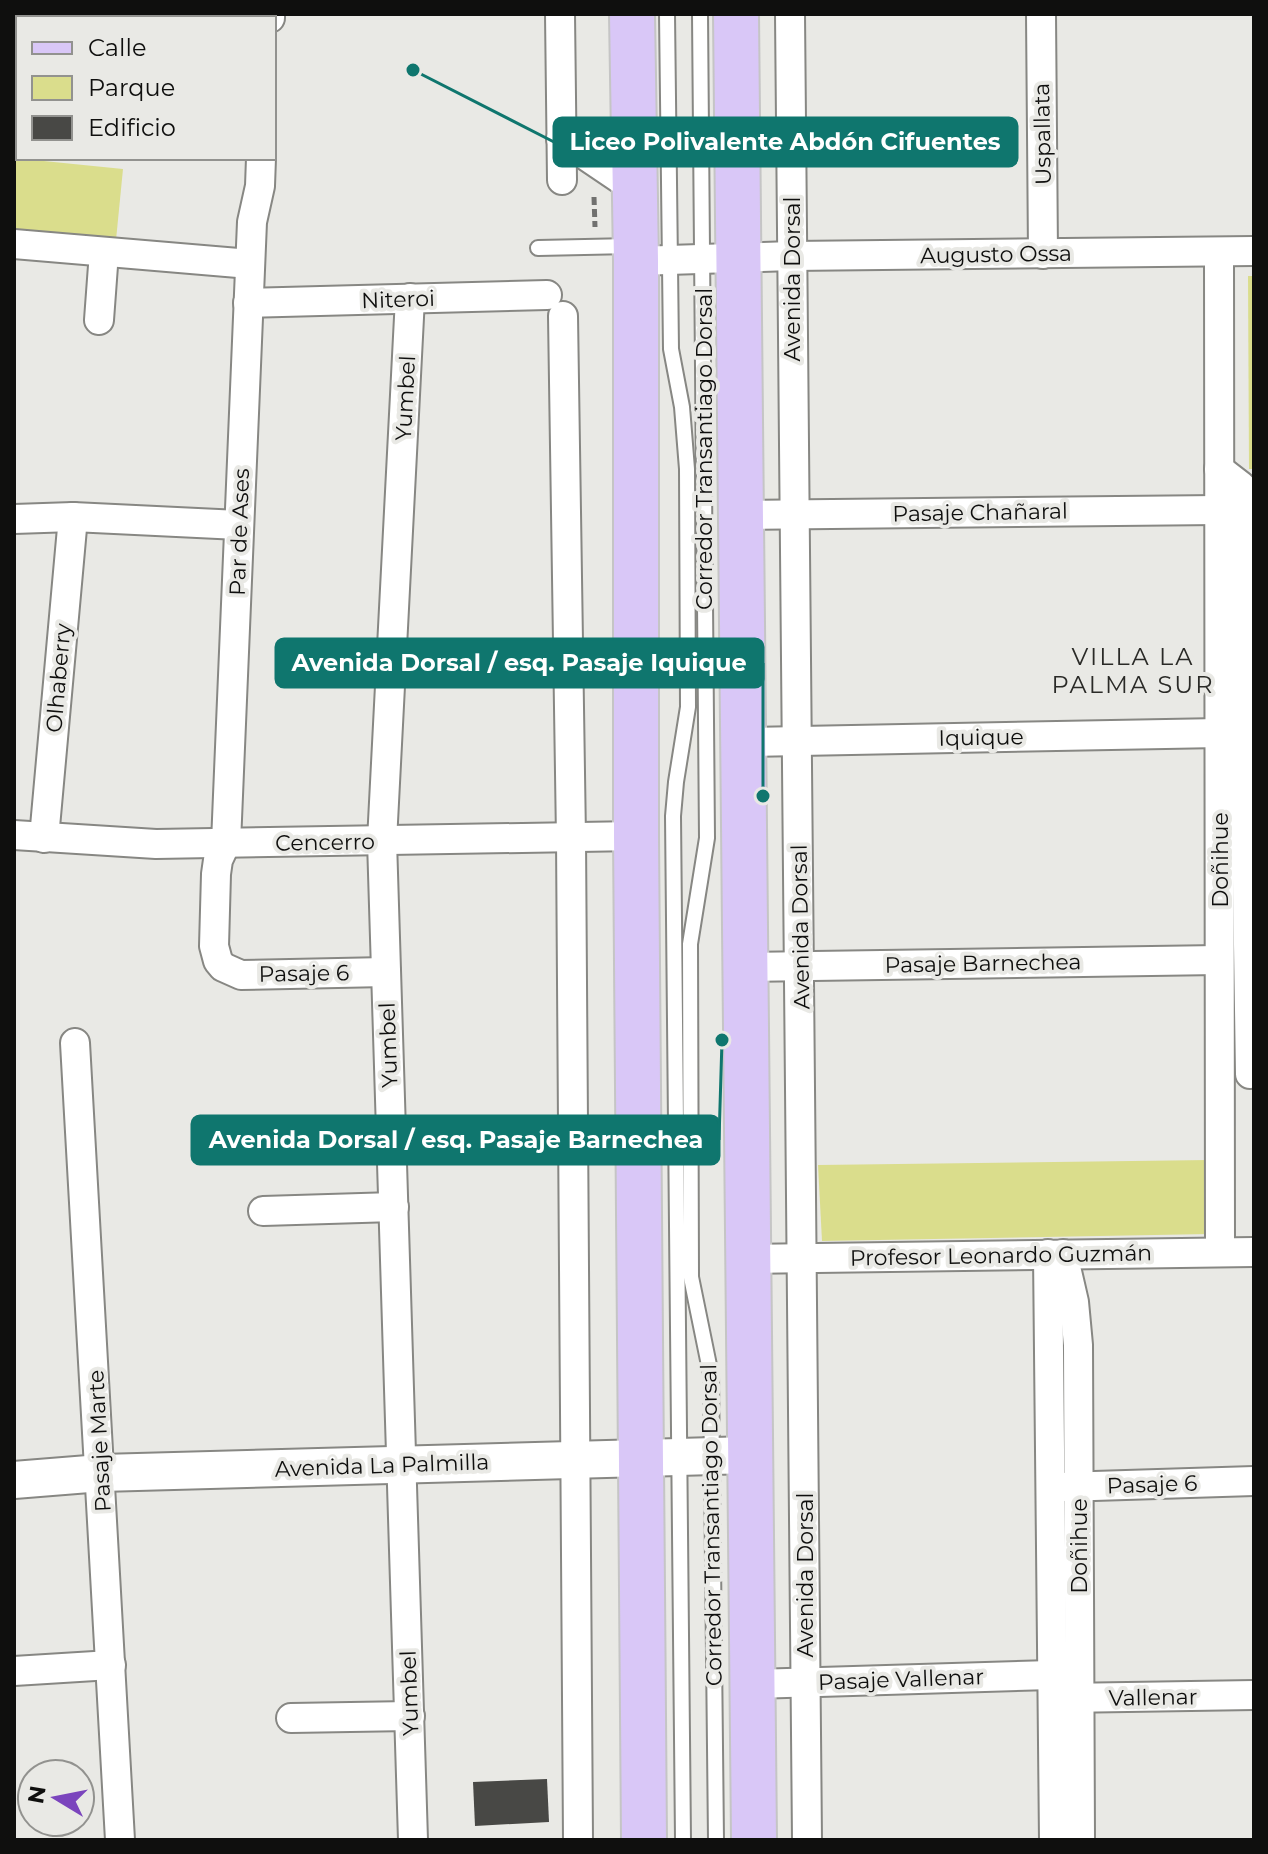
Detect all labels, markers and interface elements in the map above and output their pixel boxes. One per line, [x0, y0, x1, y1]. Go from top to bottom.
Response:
legend [16, 16, 276, 160]
text: Calle [88, 33, 146, 62]
text: Parque [88, 73, 175, 102]
street label: Uspallata [1028, 83, 1057, 185]
text: Edificio [88, 113, 176, 142]
callout: Liceo Polivalente Abdón Cifuentes [554, 118, 1017, 166]
text: Liceo Polivalente Abdón Cifuentes [569, 127, 1001, 156]
street label: Avenida Dorsal [779, 197, 806, 361]
street label: Augusto Ossa [920, 240, 1072, 269]
street label: Niteroi [361, 285, 435, 314]
street label: Corredor Transantiago Dorsal [691, 288, 718, 610]
street label: Yumbel [390, 355, 421, 441]
street label: Par de Ases [224, 468, 255, 596]
street label: Pasaje Chañaral [892, 497, 1068, 528]
street label: Olhaberry [40, 622, 77, 734]
callout: Avenida Dorsal / esq. Pasaje Iquique [276, 639, 763, 687]
district label: VILLA LA PALMA SUR [1051, 642, 1215, 699]
text: Avenida Dorsal / esq. Pasaje Iquique [290, 648, 747, 677]
street label: Iquique [938, 723, 1024, 752]
street label: Doñihue [1207, 812, 1234, 908]
street label: Cencerro [275, 828, 375, 857]
street label: Avenida Dorsal [786, 844, 815, 1010]
street label: Pasaje Barnechea [884, 948, 1082, 979]
street label: Pasaje 6 [258, 959, 350, 988]
street label: Yumbel [374, 1002, 403, 1088]
callout: Avenida Dorsal / esq. Pasaje Barnechea [192, 1116, 719, 1164]
text: Avenida Dorsal / esq. Pasaje Barnechea [208, 1125, 703, 1154]
street label: Profesor Leonardo Guzmán [850, 1239, 1152, 1272]
street label: Corredor Transantiago Dorsal [695, 1364, 728, 1686]
street label: Pasaje Marte [82, 1369, 117, 1513]
street label: Avenida La Palmilla [274, 1448, 490, 1483]
street label: Pasaje 6 [1106, 1469, 1198, 1500]
street label: Avenida Dorsal [792, 1493, 819, 1657]
street label: Doñihue [1066, 1498, 1093, 1594]
street label: Yumbel [395, 1650, 424, 1736]
street label: Pasaje Vallenar [818, 1663, 985, 1696]
street label: Vallenar [1108, 1683, 1198, 1712]
north arrow [16, 1758, 96, 1838]
text: N [22, 1784, 52, 1806]

